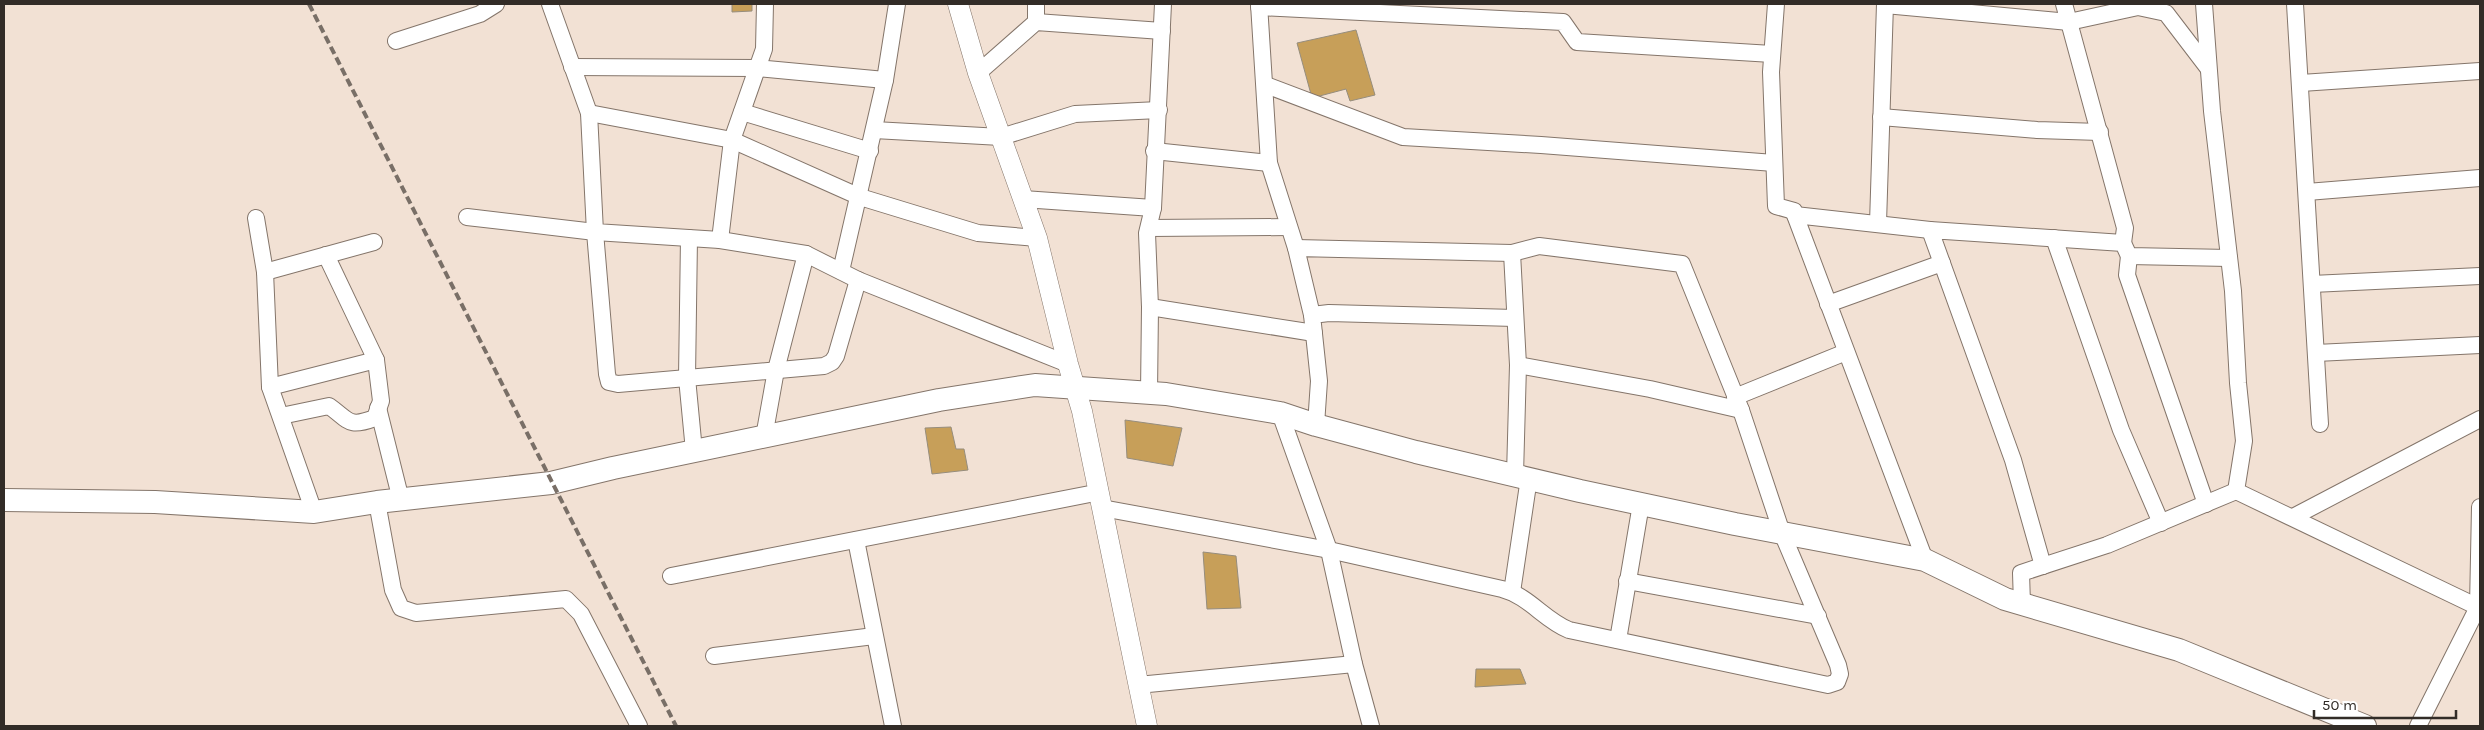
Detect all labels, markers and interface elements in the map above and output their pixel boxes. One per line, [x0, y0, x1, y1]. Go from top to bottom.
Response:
scale bar [2314, 688, 2456, 720]
text: 50 m [2322, 696, 2357, 714]

